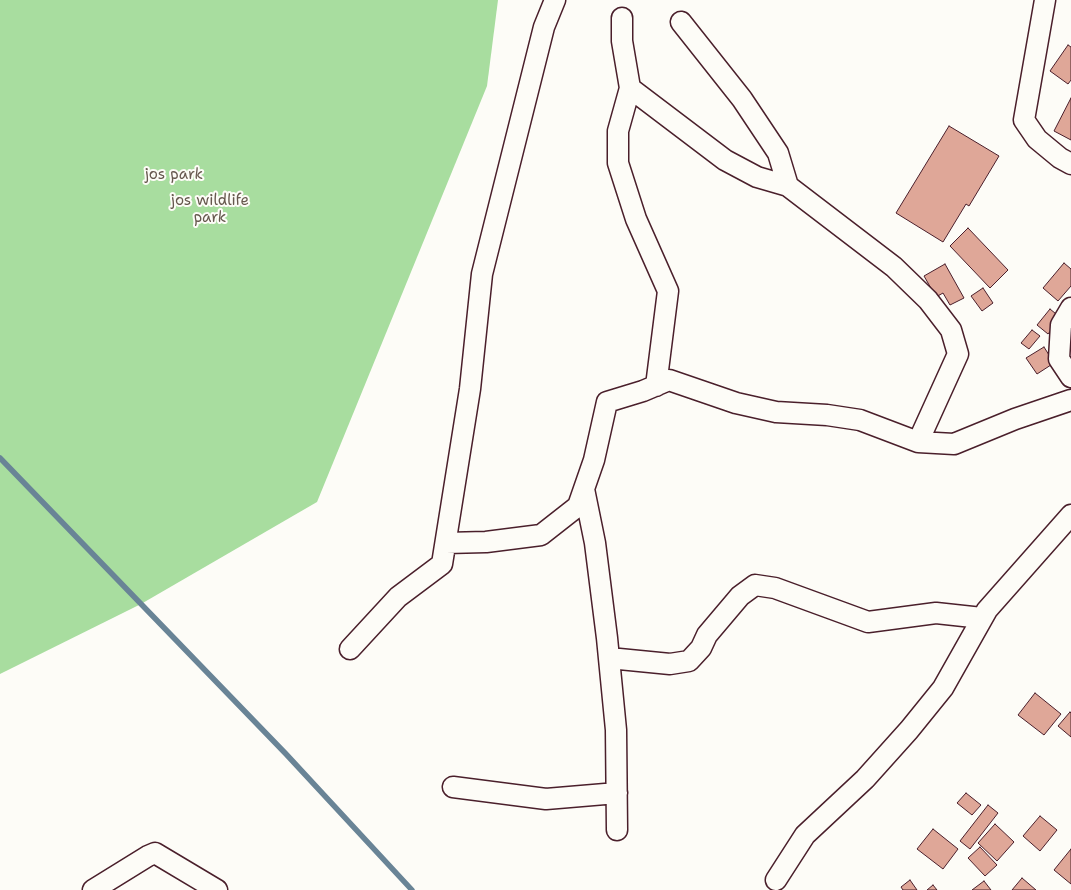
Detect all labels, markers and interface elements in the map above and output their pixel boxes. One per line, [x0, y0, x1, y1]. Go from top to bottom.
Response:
park label: jos park [145, 166, 203, 184]
park label: jos wildlife park [171, 192, 249, 227]

